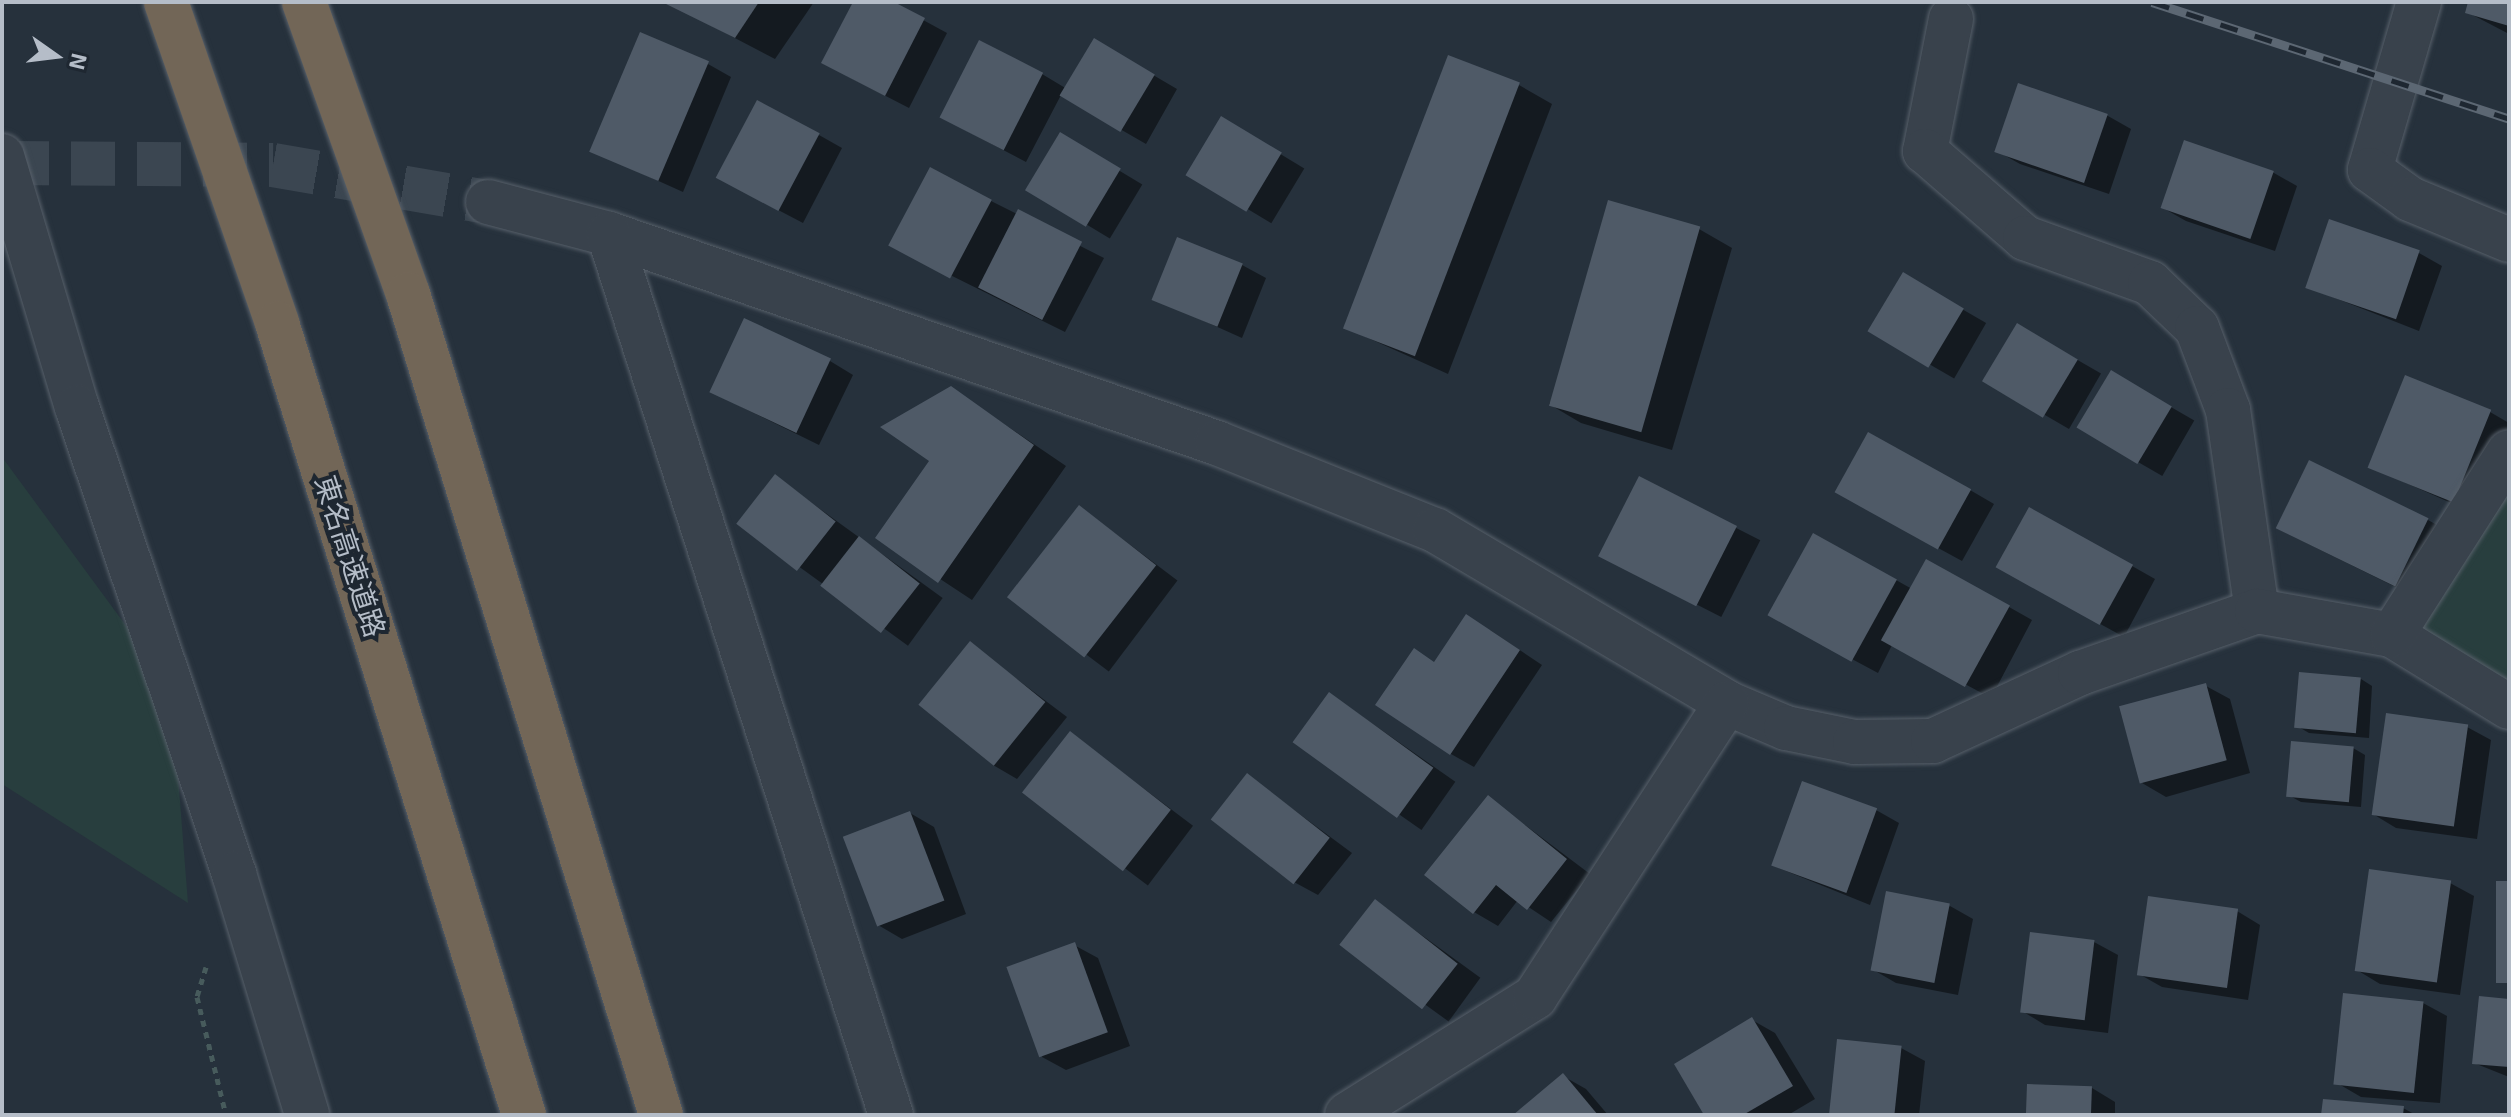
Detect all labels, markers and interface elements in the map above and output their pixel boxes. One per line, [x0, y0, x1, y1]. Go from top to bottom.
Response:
north arrow [16, 16, 96, 96]
text: N [65, 51, 94, 73]
street label: 東名高速道路 [309, 471, 393, 641]

